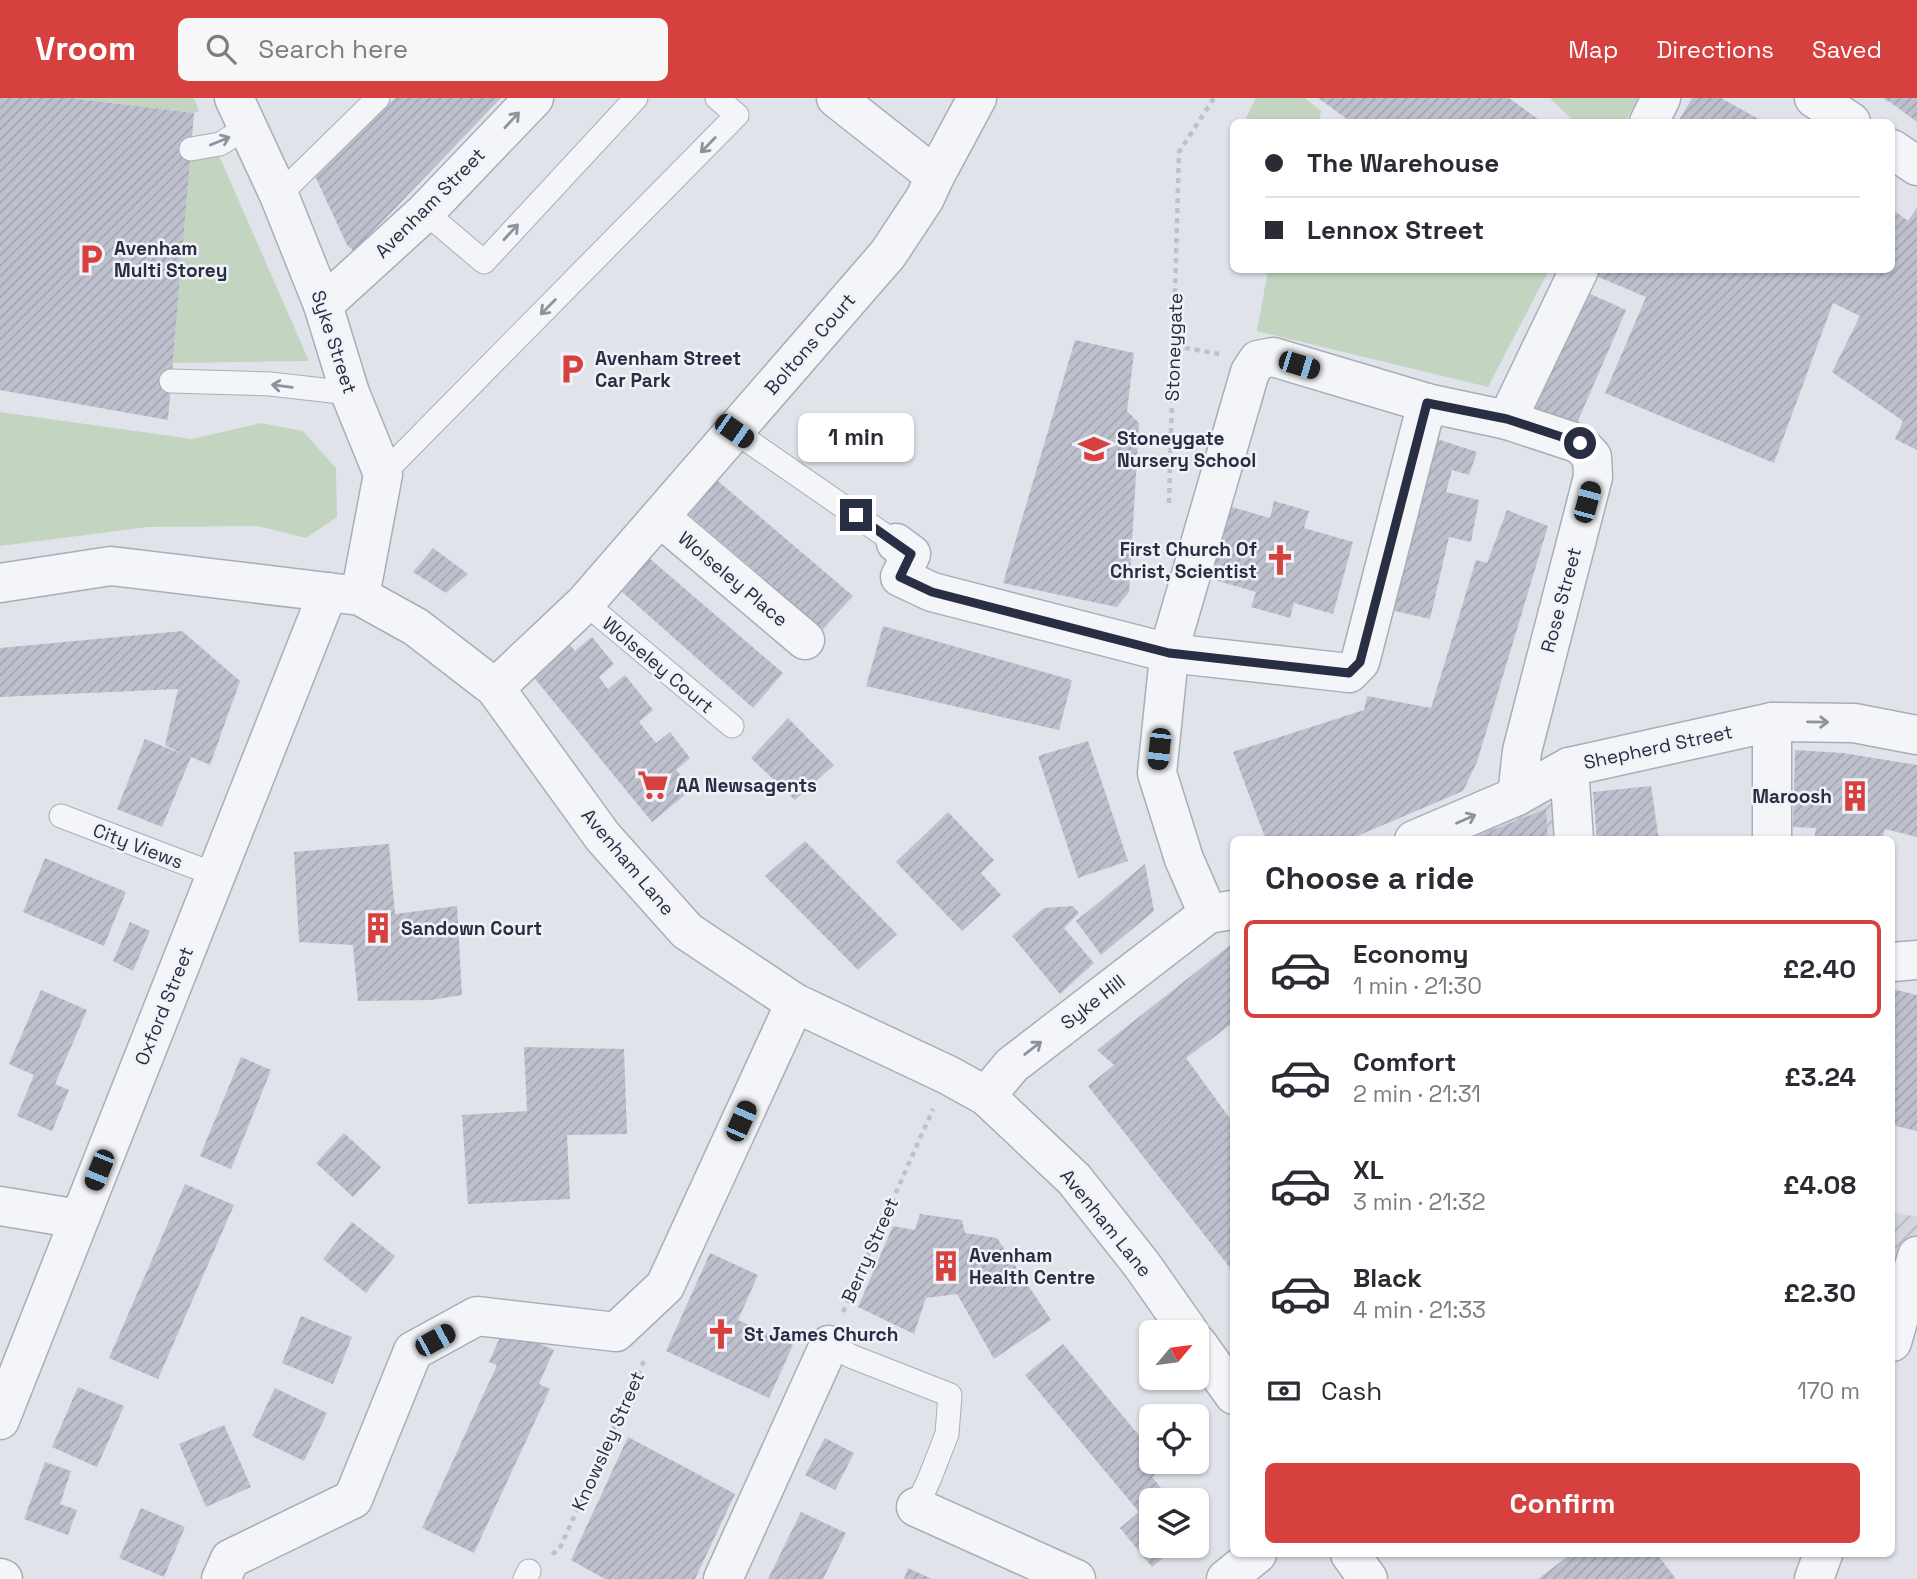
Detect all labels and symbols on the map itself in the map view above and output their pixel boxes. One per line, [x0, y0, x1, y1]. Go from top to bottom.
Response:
one-way arrow [504, 112, 521, 129]
one-way arrow [209, 134, 230, 147]
one-way arrow [699, 136, 716, 153]
street label: Avenham Street [369, 142, 491, 264]
one-way arrow [503, 224, 520, 241]
place label: Avenham Multi Storey [114, 236, 227, 283]
parking icon: Avenham Multi Storey [74, 242, 108, 276]
street label: Syke Street [306, 287, 362, 397]
street label: Boltons Court [759, 288, 861, 400]
street label: Stoneygate [1160, 292, 1188, 402]
one-way arrow [540, 298, 557, 315]
place label: Avenham Street Car Park [595, 346, 741, 393]
car [1276, 349, 1323, 381]
parking icon: Avenham Street Car Park [555, 352, 589, 386]
one-way arrow [271, 379, 294, 392]
car [711, 410, 758, 452]
callout: 1 min [798, 414, 914, 462]
place label: Stoneygate Nursery School [1117, 426, 1256, 473]
route start [1564, 427, 1596, 459]
school or university icon: Stoneygate Nursery School [1077, 432, 1111, 466]
car [1572, 479, 1603, 525]
route end [840, 499, 872, 531]
street label: Wolseley Place [673, 526, 793, 632]
place label: First Church Of Christ, Scientist [1110, 537, 1257, 584]
church icon: First Church Of Christ, Scientist [1263, 543, 1297, 577]
street label: Rose Street [1535, 545, 1587, 655]
street label: Wolseley Court [597, 611, 719, 719]
one-way arrow [1806, 716, 1829, 729]
street label: Shepherd Street [1581, 719, 1735, 775]
car [1147, 727, 1172, 771]
supermarket icon: AA Newsagents [636, 768, 670, 802]
place label: AA Newsagents [676, 773, 817, 798]
building icon: Maroosh [1838, 779, 1872, 813]
place label: Maroosh [1752, 784, 1832, 809]
street label: Avenham Lane [576, 803, 680, 921]
one-way arrow [1455, 812, 1476, 825]
street label: City Views [89, 817, 187, 875]
building icon: Sandown Court [361, 911, 395, 945]
place label: Sandown Court [401, 916, 542, 941]
street label: Oxford Street [129, 943, 199, 1069]
street label: Syke Hill [1056, 969, 1130, 1035]
one-way arrow [1024, 1041, 1042, 1056]
car [723, 1098, 760, 1144]
car [82, 1147, 117, 1193]
street label: Avenham Lane [1055, 1164, 1157, 1282]
street label: Berry Street [836, 1193, 904, 1307]
place label: Avenham Health Centre [969, 1243, 1095, 1290]
building icon: Avenham Health Centre [929, 1249, 963, 1283]
church icon: St James Church [704, 1317, 738, 1351]
north arrow [1139, 1320, 1209, 1390]
car [412, 1321, 459, 1359]
place label: St James Church [744, 1322, 898, 1347]
street label: Knowsley Street [566, 1367, 650, 1515]

